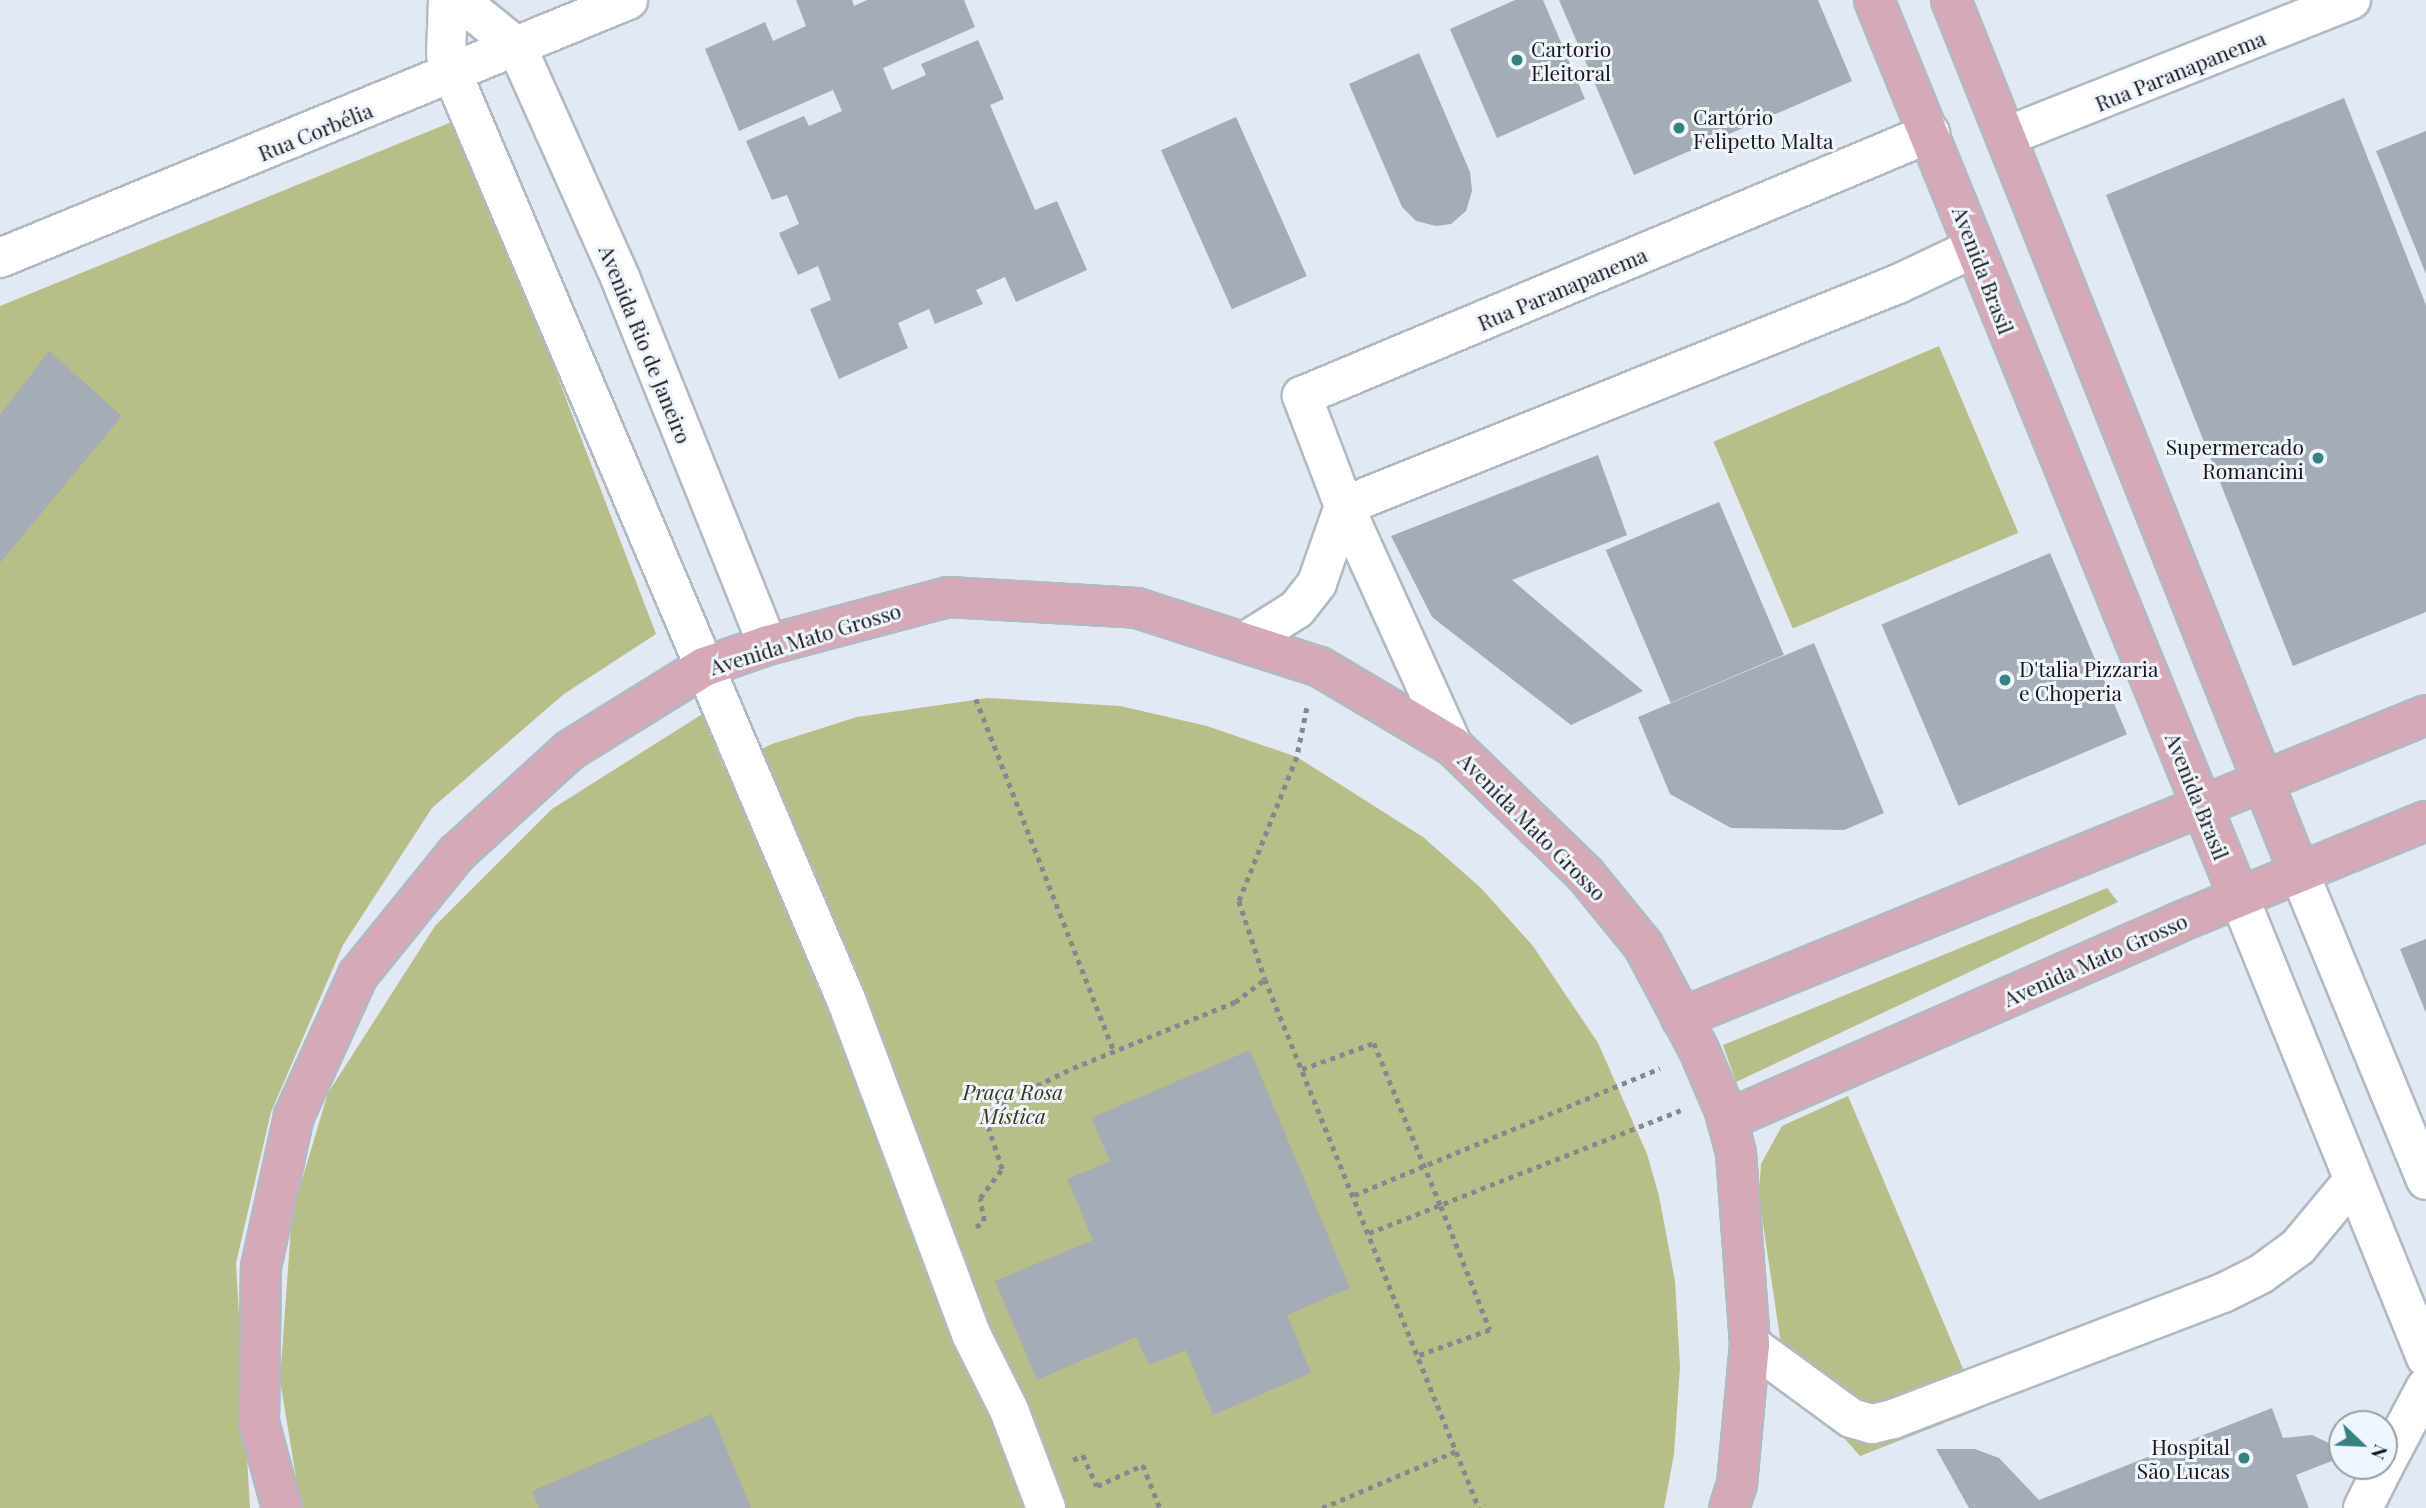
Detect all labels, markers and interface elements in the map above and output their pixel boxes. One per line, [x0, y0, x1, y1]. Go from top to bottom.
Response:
street label: Rua Paranapanema [2091, 24, 2269, 116]
place label: Cartorio Eleitoral [1531, 35, 1611, 85]
marker: Cartorio Eleitoral [1509, 52, 1525, 68]
street label: Rua Corbélia [254, 97, 376, 165]
place label: Cartório Felipetto Malta [1693, 103, 1833, 153]
marker: Cartório Felipetto Malta [1671, 120, 1687, 136]
street label: Avenida Brasil [1948, 203, 2020, 337]
street label: Avenida Rio de Janeiro [595, 241, 697, 447]
street label: Rua Paranapanema [1473, 241, 1651, 335]
place label: Supermercado Romancini [2166, 433, 2304, 483]
marker: Supermercado Romancini [2310, 450, 2326, 466]
street label: Avenida Mato Grosso [706, 597, 904, 679]
place label: D'talia Pizzaria e Choperia [2019, 655, 2159, 705]
marker: D'talia Pizzaria e Choperia [1997, 672, 2013, 688]
street label: Avenida Brasil [2161, 729, 2235, 863]
street label: Avenida Mato Grosso [1454, 747, 1612, 905]
street label: Avenida Mato Grosso [1999, 907, 2191, 1011]
park label: Praça Rosa Mística [963, 1078, 1063, 1128]
north arrow [2328, 1410, 2398, 1480]
place label: Hospital São Lucas [2137, 1433, 2230, 1483]
text: N [2366, 1441, 2395, 1464]
marker: Hospital São Lucas [2236, 1450, 2252, 1466]

